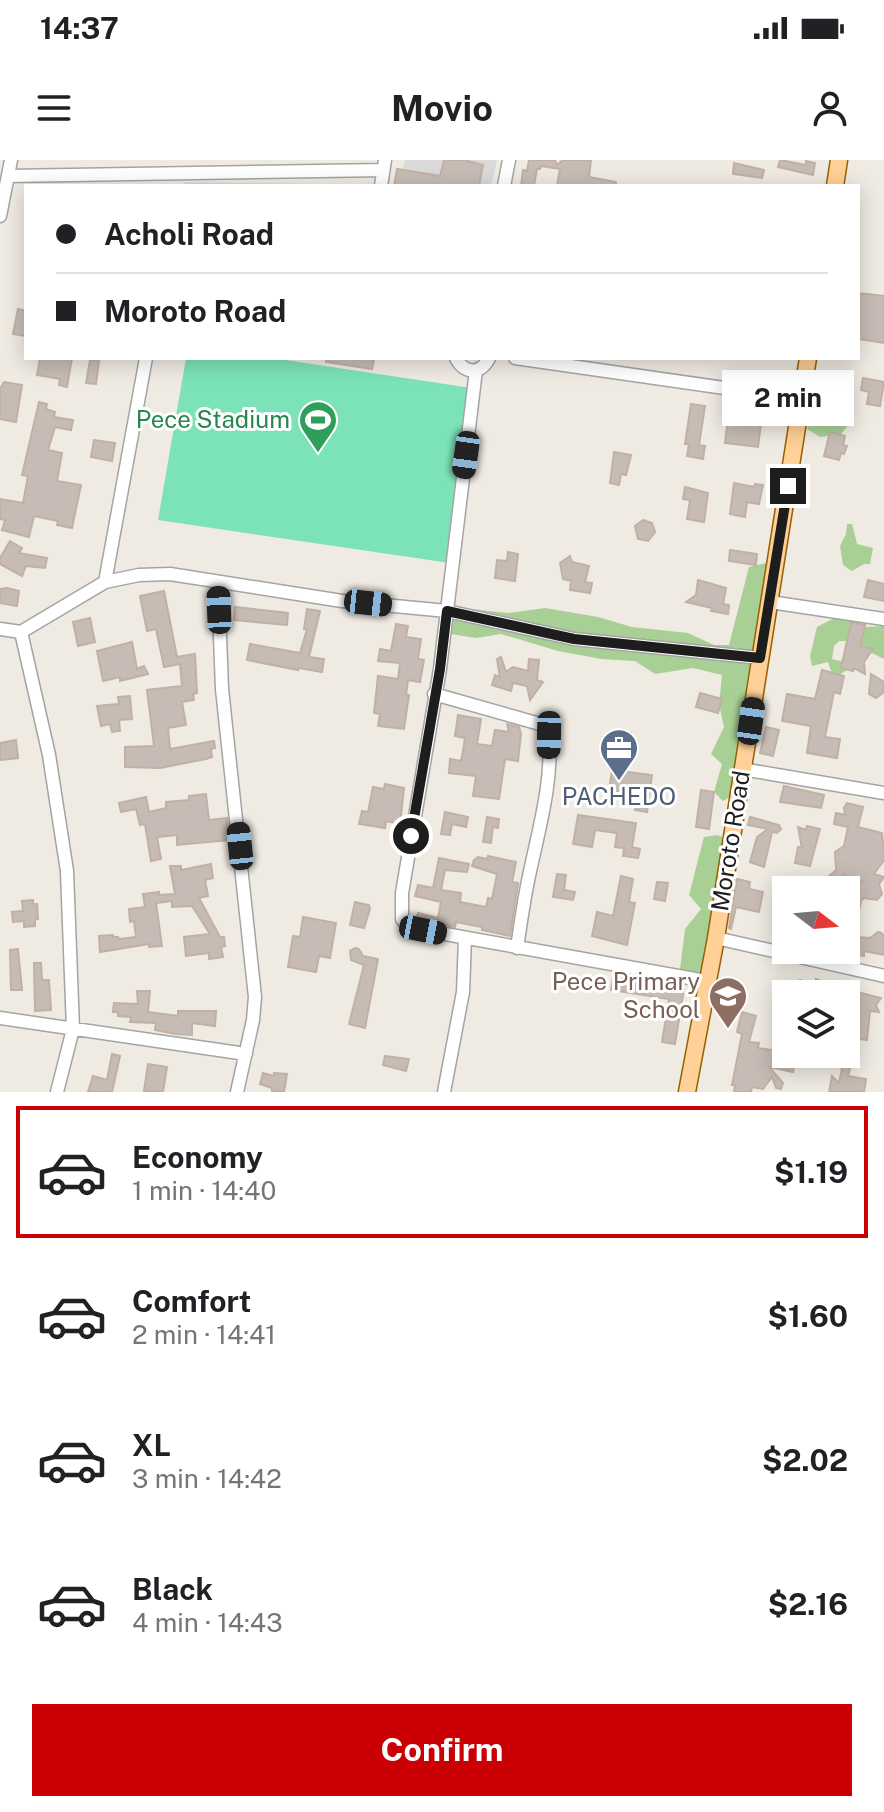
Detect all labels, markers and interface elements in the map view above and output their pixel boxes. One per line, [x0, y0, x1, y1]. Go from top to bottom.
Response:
text: 14:37 [40, 10, 119, 46]
icon: menu [32, 86, 76, 130]
icon: person [808, 86, 852, 130]
text: Movio [391, 87, 493, 129]
text: Acholi Road [104, 216, 274, 252]
text: Moroto Road [104, 293, 286, 329]
callout: 2 min [722, 370, 854, 426]
text: 2 min [754, 382, 822, 413]
sports icon: Pece Stadium [297, 399, 339, 454]
place label: Pece Stadium [136, 405, 290, 433]
car [451, 430, 481, 480]
route end [770, 468, 806, 504]
car [206, 586, 232, 634]
car [343, 589, 393, 617]
car [736, 696, 766, 746]
car [537, 711, 561, 759]
office icon: PACHEDO [598, 727, 640, 782]
street label: Moroto Road [705, 769, 755, 913]
place label: PACHEDO [562, 782, 676, 810]
route start [393, 818, 429, 854]
car [226, 821, 254, 871]
north arrow [772, 876, 860, 964]
map controls [772, 876, 860, 1068]
car [397, 914, 449, 946]
place label: Pece Primary School [552, 967, 700, 1023]
school or university icon: Pece Primary School [707, 975, 749, 1030]
button: layers [772, 980, 860, 1068]
icon: car [36, 1136, 108, 1208]
text: Economy [132, 1139, 263, 1175]
text: $1.19 [774, 1154, 848, 1190]
text: 1 min · 14:40 [132, 1175, 276, 1206]
icon: car [36, 1280, 108, 1352]
text: Comfort [132, 1283, 251, 1319]
text: $1.60 [768, 1298, 848, 1334]
text: 2 min · 14:41 [132, 1319, 276, 1350]
icon: car [36, 1424, 108, 1496]
text: XL [132, 1427, 171, 1463]
text: $2.02 [762, 1442, 848, 1478]
text: 3 min · 14:42 [132, 1463, 282, 1494]
icon: car [36, 1568, 108, 1640]
text: Black [132, 1571, 213, 1607]
text: $2.16 [768, 1586, 848, 1622]
text: 4 min · 14:43 [132, 1607, 283, 1638]
button: Confirm [32, 1704, 852, 1796]

